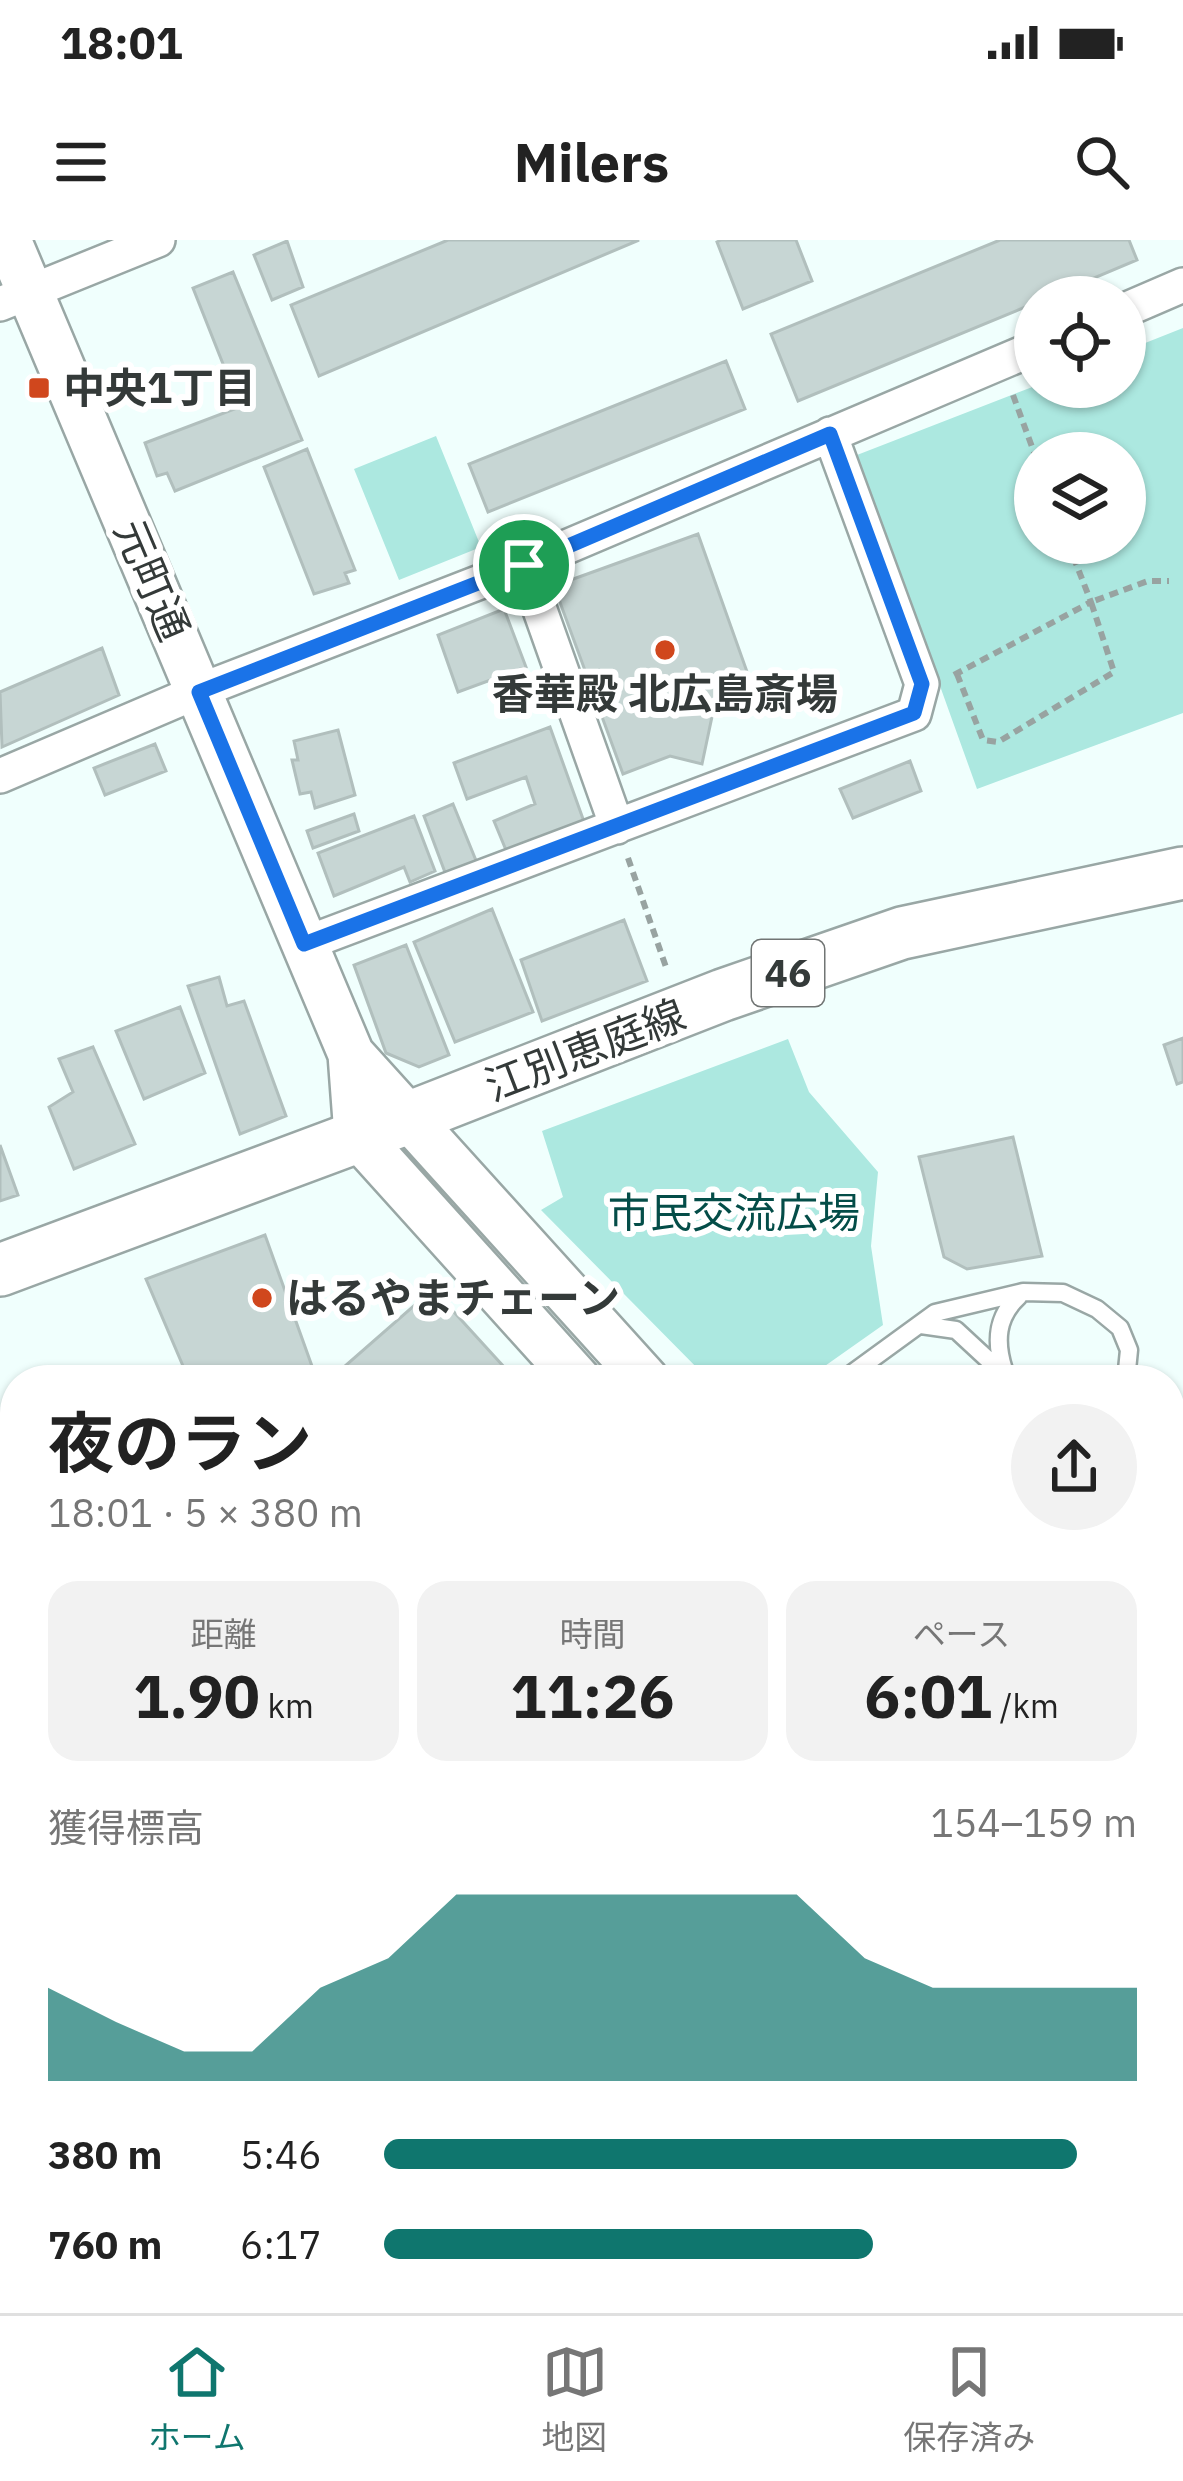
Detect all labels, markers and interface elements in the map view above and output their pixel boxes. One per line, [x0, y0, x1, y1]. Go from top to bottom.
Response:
text: 18:01 [60, 13, 183, 71]
text: Milers [514, 127, 669, 197]
icon: menu [48, 129, 114, 195]
icon: search [1069, 129, 1135, 195]
map controls [1014, 276, 1146, 564]
button: locate [1014, 276, 1146, 408]
place label: 中央1丁目 [63, 360, 256, 415]
marker: 中央1丁目 [26, 375, 52, 401]
button: layers [1014, 432, 1146, 564]
street label: 元町通 [103, 511, 202, 649]
pin [473, 514, 575, 616]
icon: arrive [491, 532, 557, 598]
marker: 香華殿 北広島斎場 [652, 637, 678, 663]
place label: 香華殿 北広島斎場 [492, 666, 838, 721]
road number: 46 [752, 940, 824, 1006]
street label: 江別恵庭線 [477, 986, 693, 1113]
park label: 市民交流広場 [608, 1185, 860, 1240]
place label: はるやまチェーン [286, 1270, 620, 1325]
marker: はるやまチェーン [249, 1285, 275, 1311]
text: 夜のラン [48, 1399, 312, 1485]
button: share [1011, 1404, 1137, 1530]
text: 18:01 · 5 × 380 m [48, 1487, 363, 1538]
text: 距離 [191, 1612, 257, 1655]
text: 時間 [560, 1612, 626, 1655]
text: ペース [913, 1612, 1010, 1655]
text: 1.90 [133, 1656, 260, 1735]
text: 11:26 [511, 1656, 674, 1735]
text: 6:01 [864, 1656, 992, 1735]
text: km [260, 1684, 314, 1727]
text: /km [992, 1684, 1059, 1727]
text: 154–159 m [930, 1797, 1137, 1848]
text: 獲得標高 [48, 1802, 204, 1853]
text: 380 m [48, 2129, 162, 2180]
text: 5:46 [240, 2129, 322, 2180]
text: 760 m [48, 2219, 162, 2270]
text: 6:17 [240, 2219, 322, 2270]
tab: ホーム [148, 2339, 246, 2459]
tab: 地図 [542, 2339, 608, 2459]
tab: 保存済み [903, 2339, 1035, 2459]

